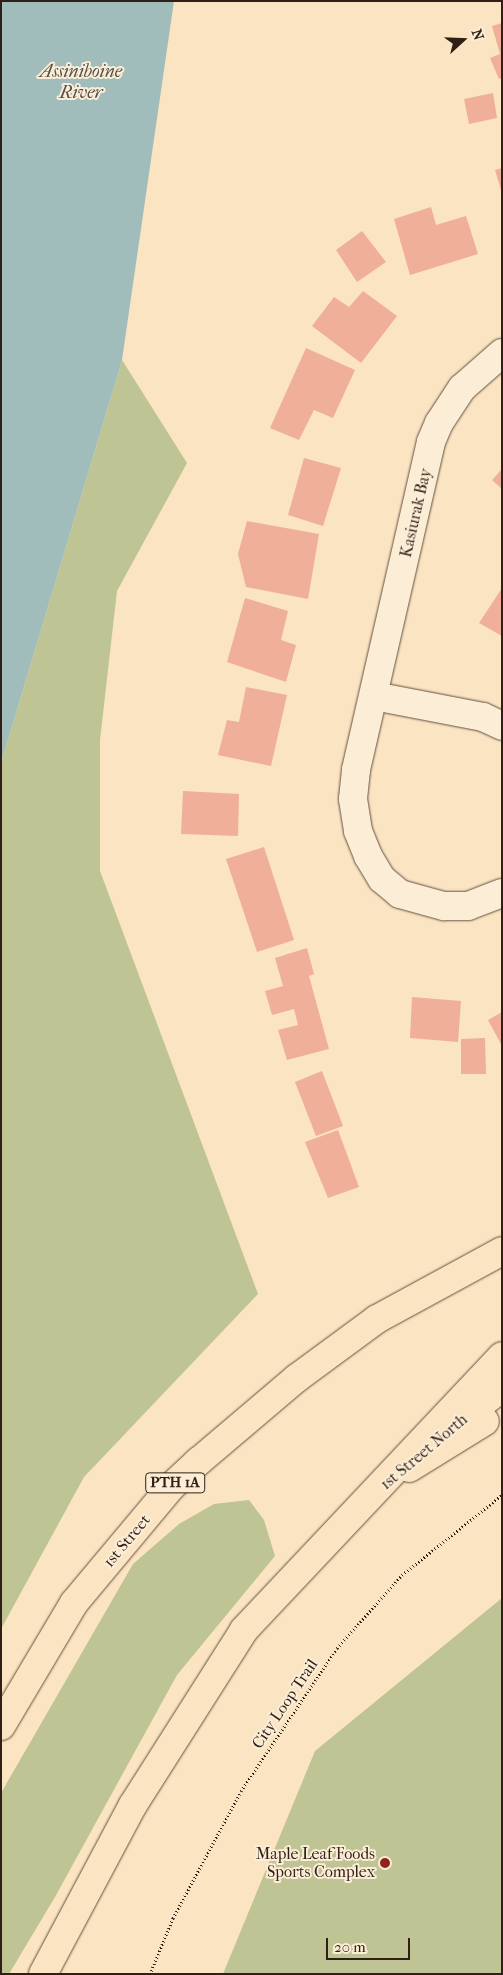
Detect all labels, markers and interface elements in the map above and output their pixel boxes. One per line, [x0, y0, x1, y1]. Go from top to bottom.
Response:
north arrow [438, 15, 488, 65]
text: N [468, 27, 487, 43]
water label: Assiniboine River [40, 62, 122, 104]
street label: Kasiurak Bay [396, 467, 436, 559]
street label: 1st Street North [377, 1410, 471, 1494]
road number: PTH 1A [145, 1470, 205, 1496]
street label: 1st Street [99, 1511, 155, 1571]
street label: City Loop Trail [248, 1655, 322, 1753]
place label: Maple Leaf Foods Sports Complex [256, 1844, 375, 1882]
marker: Maple Leaf Foods Sports Complex [379, 1857, 391, 1869]
scale bar [328, 1928, 412, 1960]
text: 20 m [334, 1938, 366, 1956]

